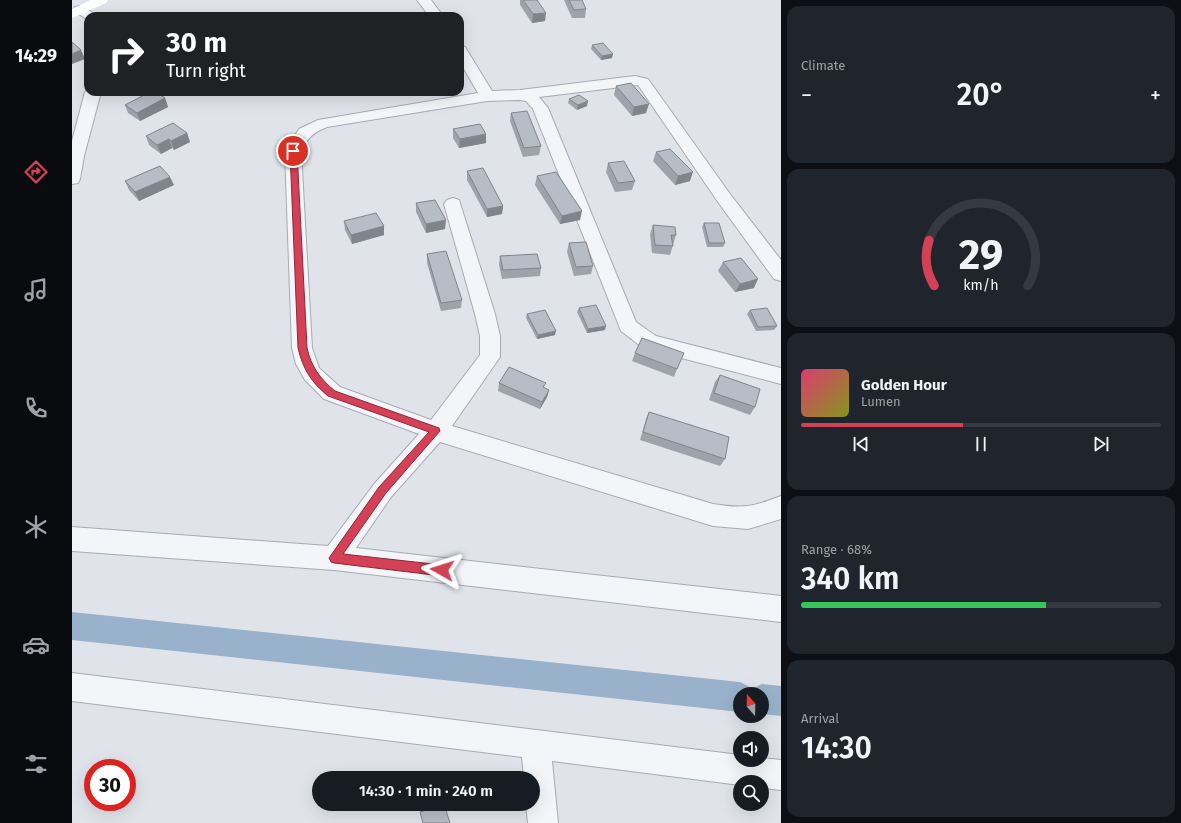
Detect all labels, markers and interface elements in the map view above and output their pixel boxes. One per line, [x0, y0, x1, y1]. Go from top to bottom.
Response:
text: 30 m [166, 26, 227, 59]
icon: right [100, 28, 152, 80]
text: 14:29 [15, 45, 57, 67]
text: Climate [801, 58, 845, 73]
text: Turn right [166, 60, 246, 82]
text: 20° [957, 77, 1005, 113]
text: − [801, 82, 812, 109]
text: + [1150, 82, 1161, 109]
pin [276, 134, 310, 168]
icon: arrive [282, 140, 304, 162]
icon: directions [22, 158, 50, 186]
text: 29 [959, 230, 1003, 280]
icon: music [22, 276, 50, 304]
text: km/h [963, 277, 999, 294]
text: Golden Hour [861, 376, 947, 394]
icon: phone [22, 394, 50, 422]
text: Lumen [861, 394, 901, 409]
icon: previous [850, 433, 872, 455]
icon: pause [970, 433, 992, 455]
icon: next [1090, 433, 1112, 455]
icon: climate [22, 513, 50, 541]
text: Range · 68% [801, 542, 872, 557]
position arrow [421, 549, 463, 591]
text: 340 km [801, 561, 899, 597]
icon: car [22, 631, 50, 659]
north arrow [733, 687, 769, 723]
map controls [733, 687, 769, 811]
text: Arrival [801, 711, 839, 726]
text: 14:30 [801, 730, 872, 766]
button: sound [733, 731, 769, 767]
icon: filters [22, 750, 50, 778]
speed limit sign: 30 [84, 759, 136, 811]
button: search [733, 775, 769, 811]
text: 14:30 · 1 min · 240 m [359, 782, 493, 800]

